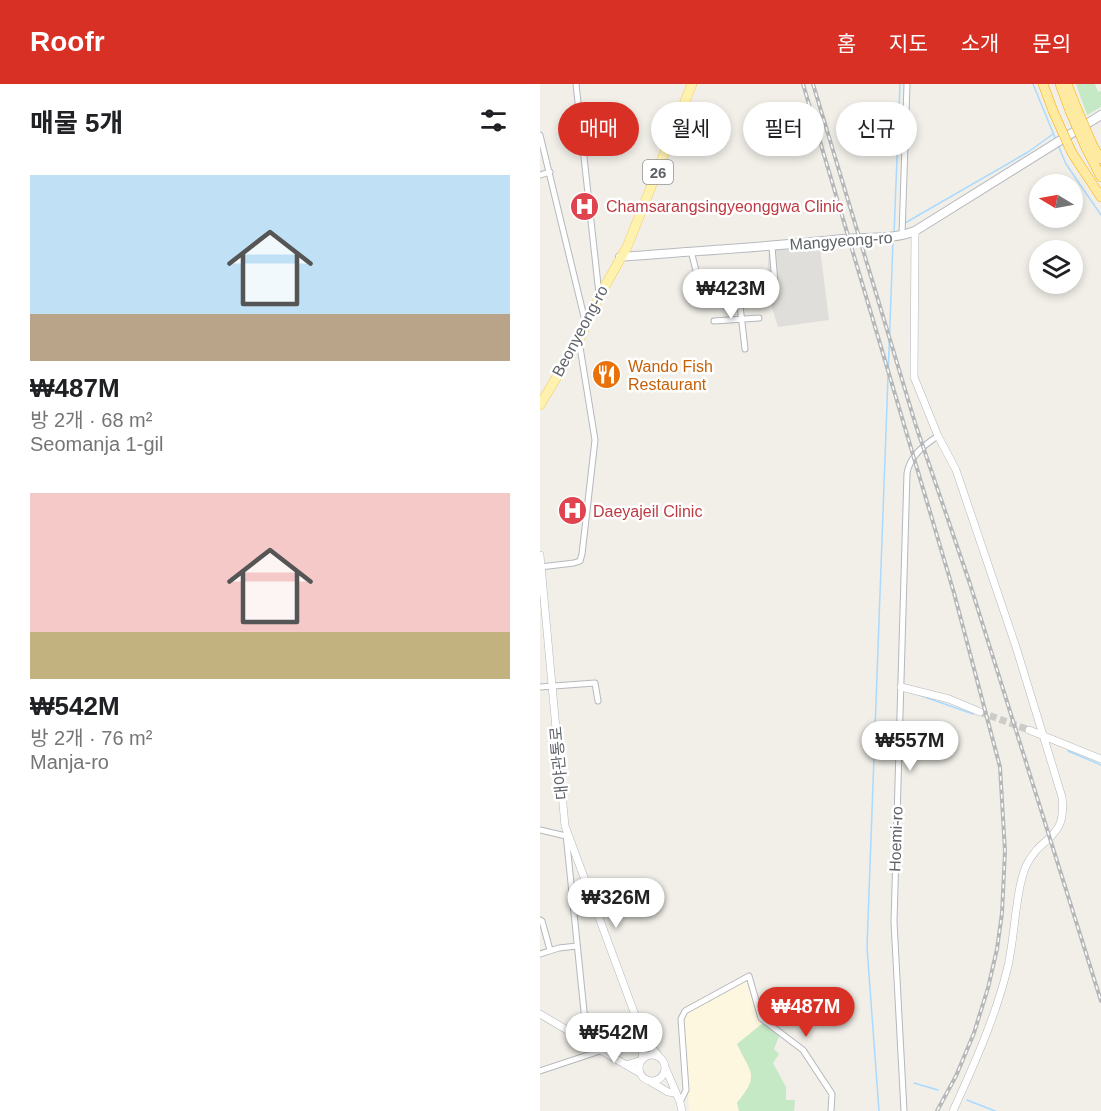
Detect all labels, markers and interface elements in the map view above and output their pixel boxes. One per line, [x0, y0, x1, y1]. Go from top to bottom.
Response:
text: Roofr [30, 26, 105, 57]
text: 홈 [837, 32, 856, 55]
text: 지도 [889, 32, 928, 55]
text: 소개 [961, 32, 999, 55]
text: 문의 [1032, 32, 1071, 55]
chip: 매매 [558, 102, 639, 156]
chip: 월세 [651, 102, 731, 156]
chip: 필터 [743, 102, 824, 156]
chip: 신규 [836, 102, 917, 156]
icon: filters [477, 104, 510, 137]
text: 매물 5개 [30, 108, 123, 138]
road number: 26 [643, 160, 673, 184]
north arrow [1029, 174, 1083, 228]
map controls [1029, 174, 1083, 294]
hospital icon: Chamsarangsingyeonggwa Clinic [569, 190, 601, 222]
place label: Chamsarangsingyeonggwa Clinic [606, 198, 843, 215]
icon: home [216, 214, 324, 322]
street label: Mangyeong-ro [789, 229, 893, 253]
button: layers [1029, 240, 1083, 294]
pin: ₩423M [689, 269, 773, 320]
text: ₩423M [697, 277, 765, 299]
street label: Beonyeong-ro [549, 283, 611, 379]
place label: Wando Fish Restaurant [628, 358, 713, 393]
restaurant icon: Wando Fish Restaurant [591, 359, 623, 391]
text: ₩487M [30, 373, 120, 403]
text: 방 2개 · 68 m² [30, 409, 152, 431]
text: Seomanja 1-gil [30, 433, 163, 455]
hospital icon: Daeyajeil Clinic [556, 495, 588, 527]
place label: Daeyajeil Clinic [593, 503, 702, 520]
icon: home [216, 532, 324, 640]
text: ₩542M [30, 691, 120, 721]
pin: ₩557M [868, 721, 952, 772]
street label: 대야관통로 [547, 725, 571, 800]
text: 방 2개 · 76 m² [30, 727, 152, 749]
text: ₩557M [876, 729, 944, 751]
text: Manja-ro [30, 751, 109, 773]
street label: Hoemi-ro [886, 806, 906, 872]
pin: ₩326M [574, 878, 658, 929]
text: ₩326M [582, 886, 650, 908]
pin: ₩487M [764, 987, 848, 1038]
text: ₩487M [772, 995, 840, 1017]
pin: ₩542M [572, 1013, 656, 1064]
text: ₩542M [580, 1021, 648, 1043]

